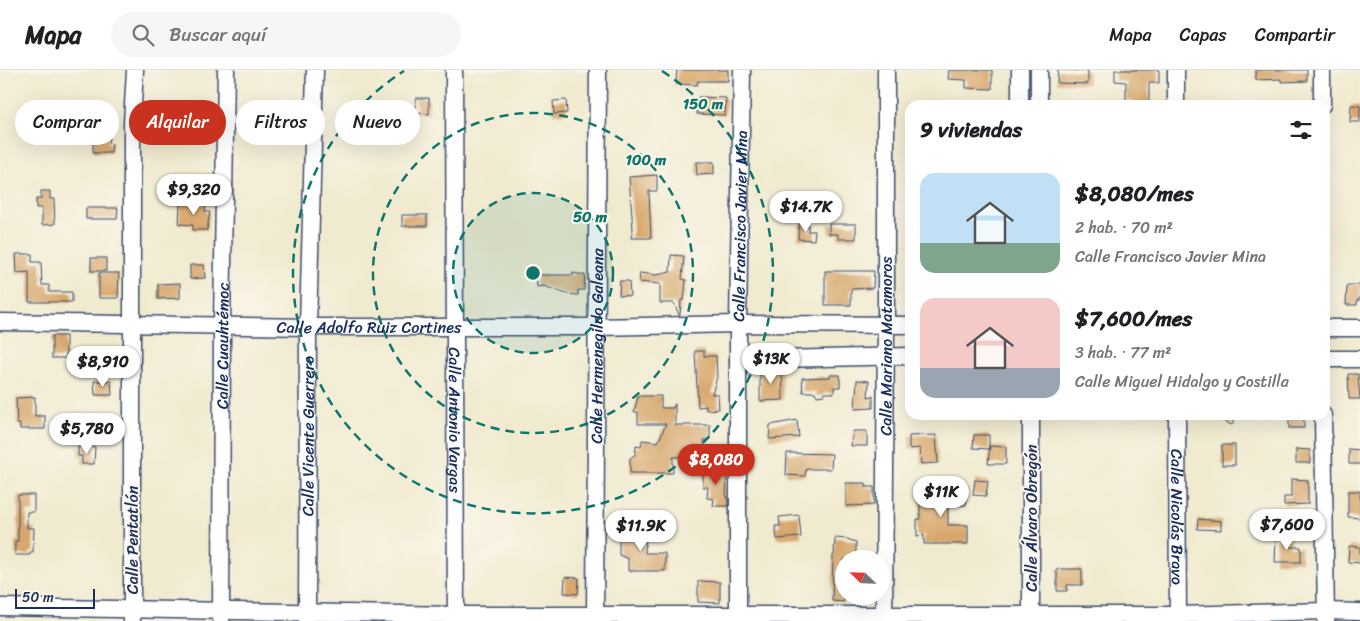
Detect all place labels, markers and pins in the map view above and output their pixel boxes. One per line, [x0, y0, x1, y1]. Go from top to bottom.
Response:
pin: $9,320 [153, 174, 235, 216]
pin: $14.7K [765, 190, 847, 233]
centre of rings [524, 264, 542, 282]
pin: $13K [741, 342, 801, 385]
pin: $8,910 [62, 346, 144, 388]
pin: $5,780 [46, 412, 128, 455]
pin: $8,080 [675, 444, 757, 486]
pin: $11K [911, 476, 971, 518]
pin: $7,600 [1246, 508, 1328, 551]
pin: $11.9K [600, 510, 682, 552]

